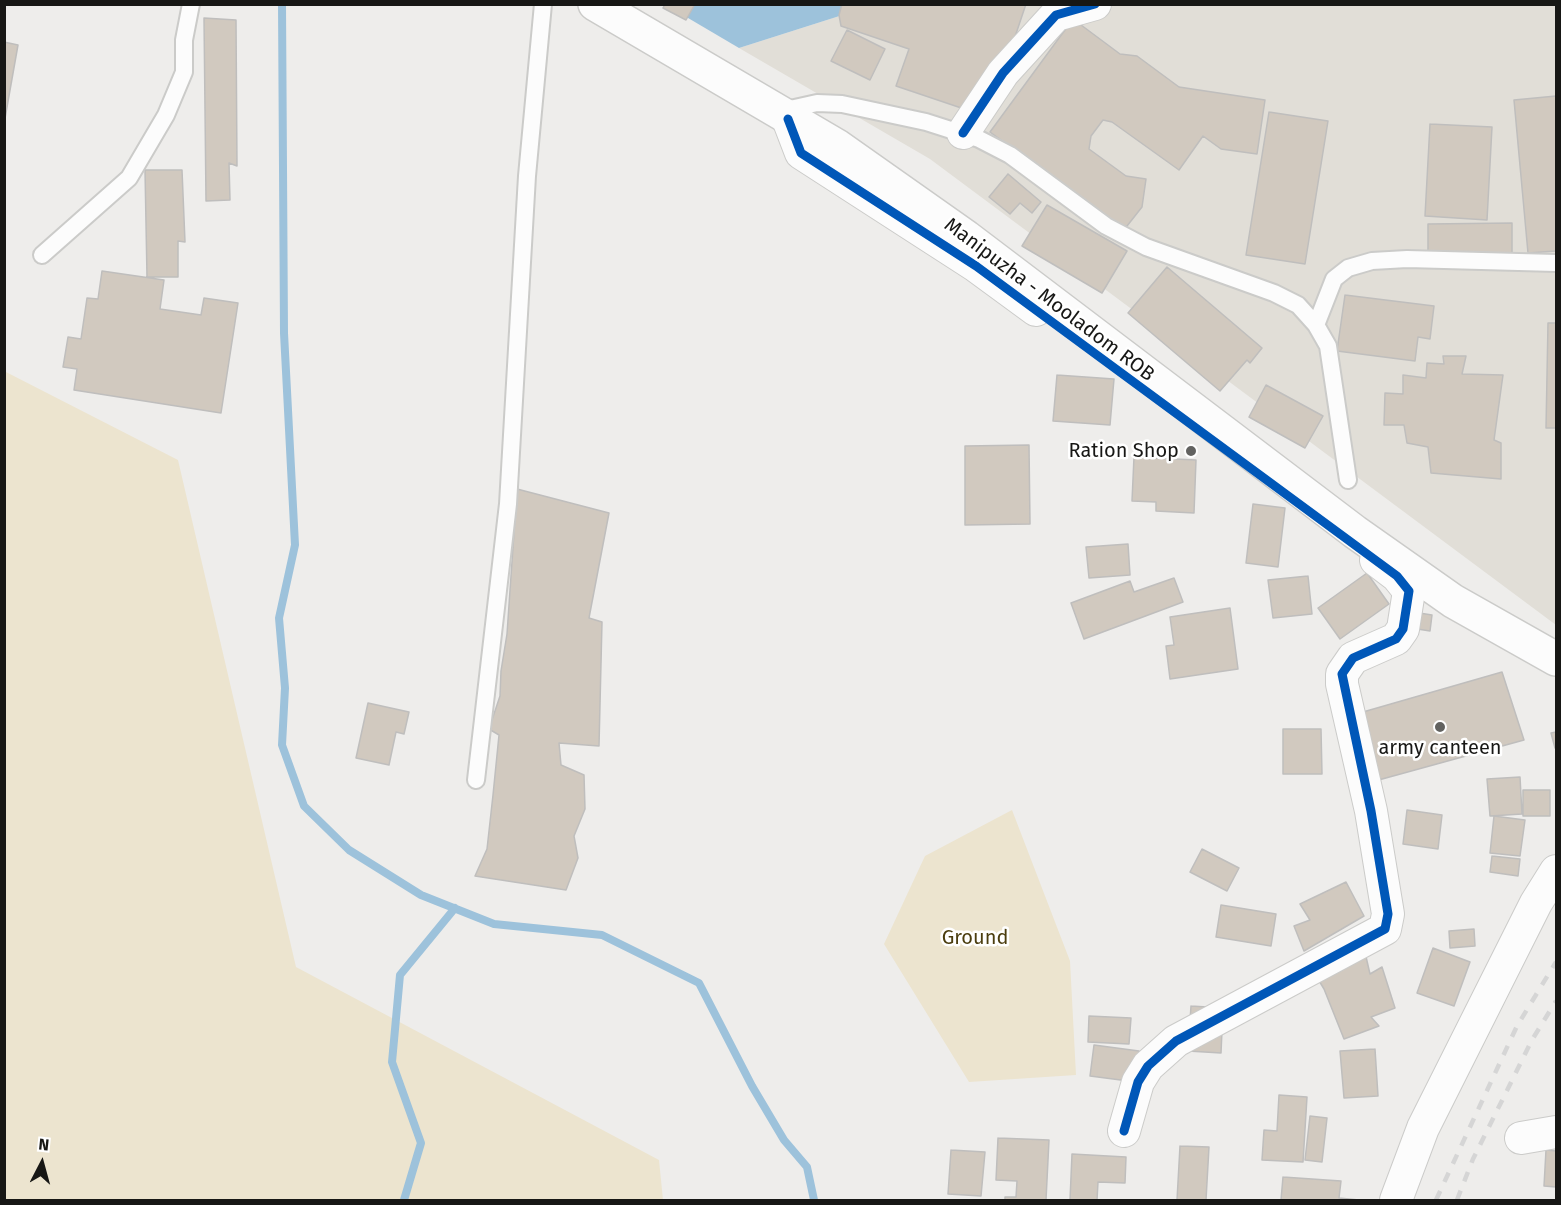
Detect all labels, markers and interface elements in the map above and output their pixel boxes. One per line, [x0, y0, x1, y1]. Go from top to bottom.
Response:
street label: Manipuzha - Mooladom ROB [939, 213, 1159, 387]
place label: Ration Shop [1068, 439, 1179, 463]
marker: Ration Shop [1184, 444, 1198, 458]
marker: army canteen [1433, 720, 1447, 734]
place label: army canteen [1378, 736, 1502, 760]
park label: Ground [942, 926, 1008, 950]
north arrow [12, 1133, 72, 1193]
text: N [38, 1135, 50, 1155]

